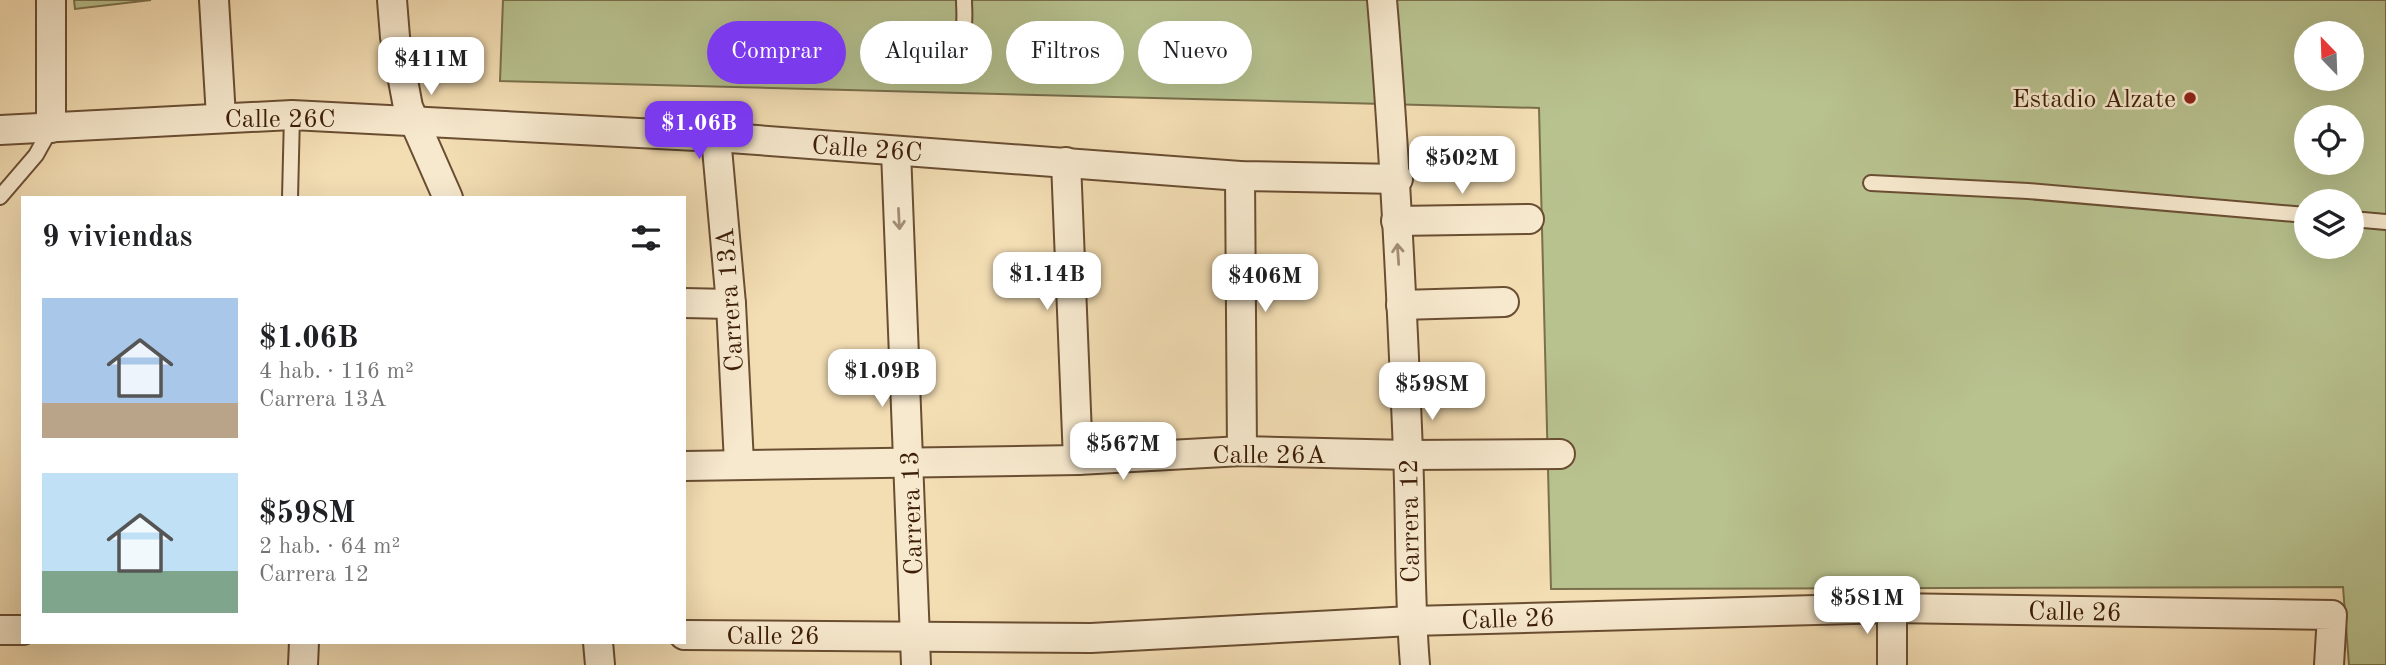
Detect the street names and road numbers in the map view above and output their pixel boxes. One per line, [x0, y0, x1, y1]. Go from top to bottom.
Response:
street label: Calle 26C [224, 107, 336, 133]
street label: Calle 26C [811, 133, 923, 167]
street label: Carrera 13A [713, 227, 749, 373]
street label: Calle 26A [1212, 443, 1326, 469]
street label: Carrera 13 [898, 450, 928, 576]
street label: Carrera 12 [1397, 458, 1425, 583]
street label: Calle 26 [2028, 599, 2122, 627]
street label: Calle 26 [1461, 605, 1555, 635]
street label: Calle 26 [726, 624, 820, 650]

